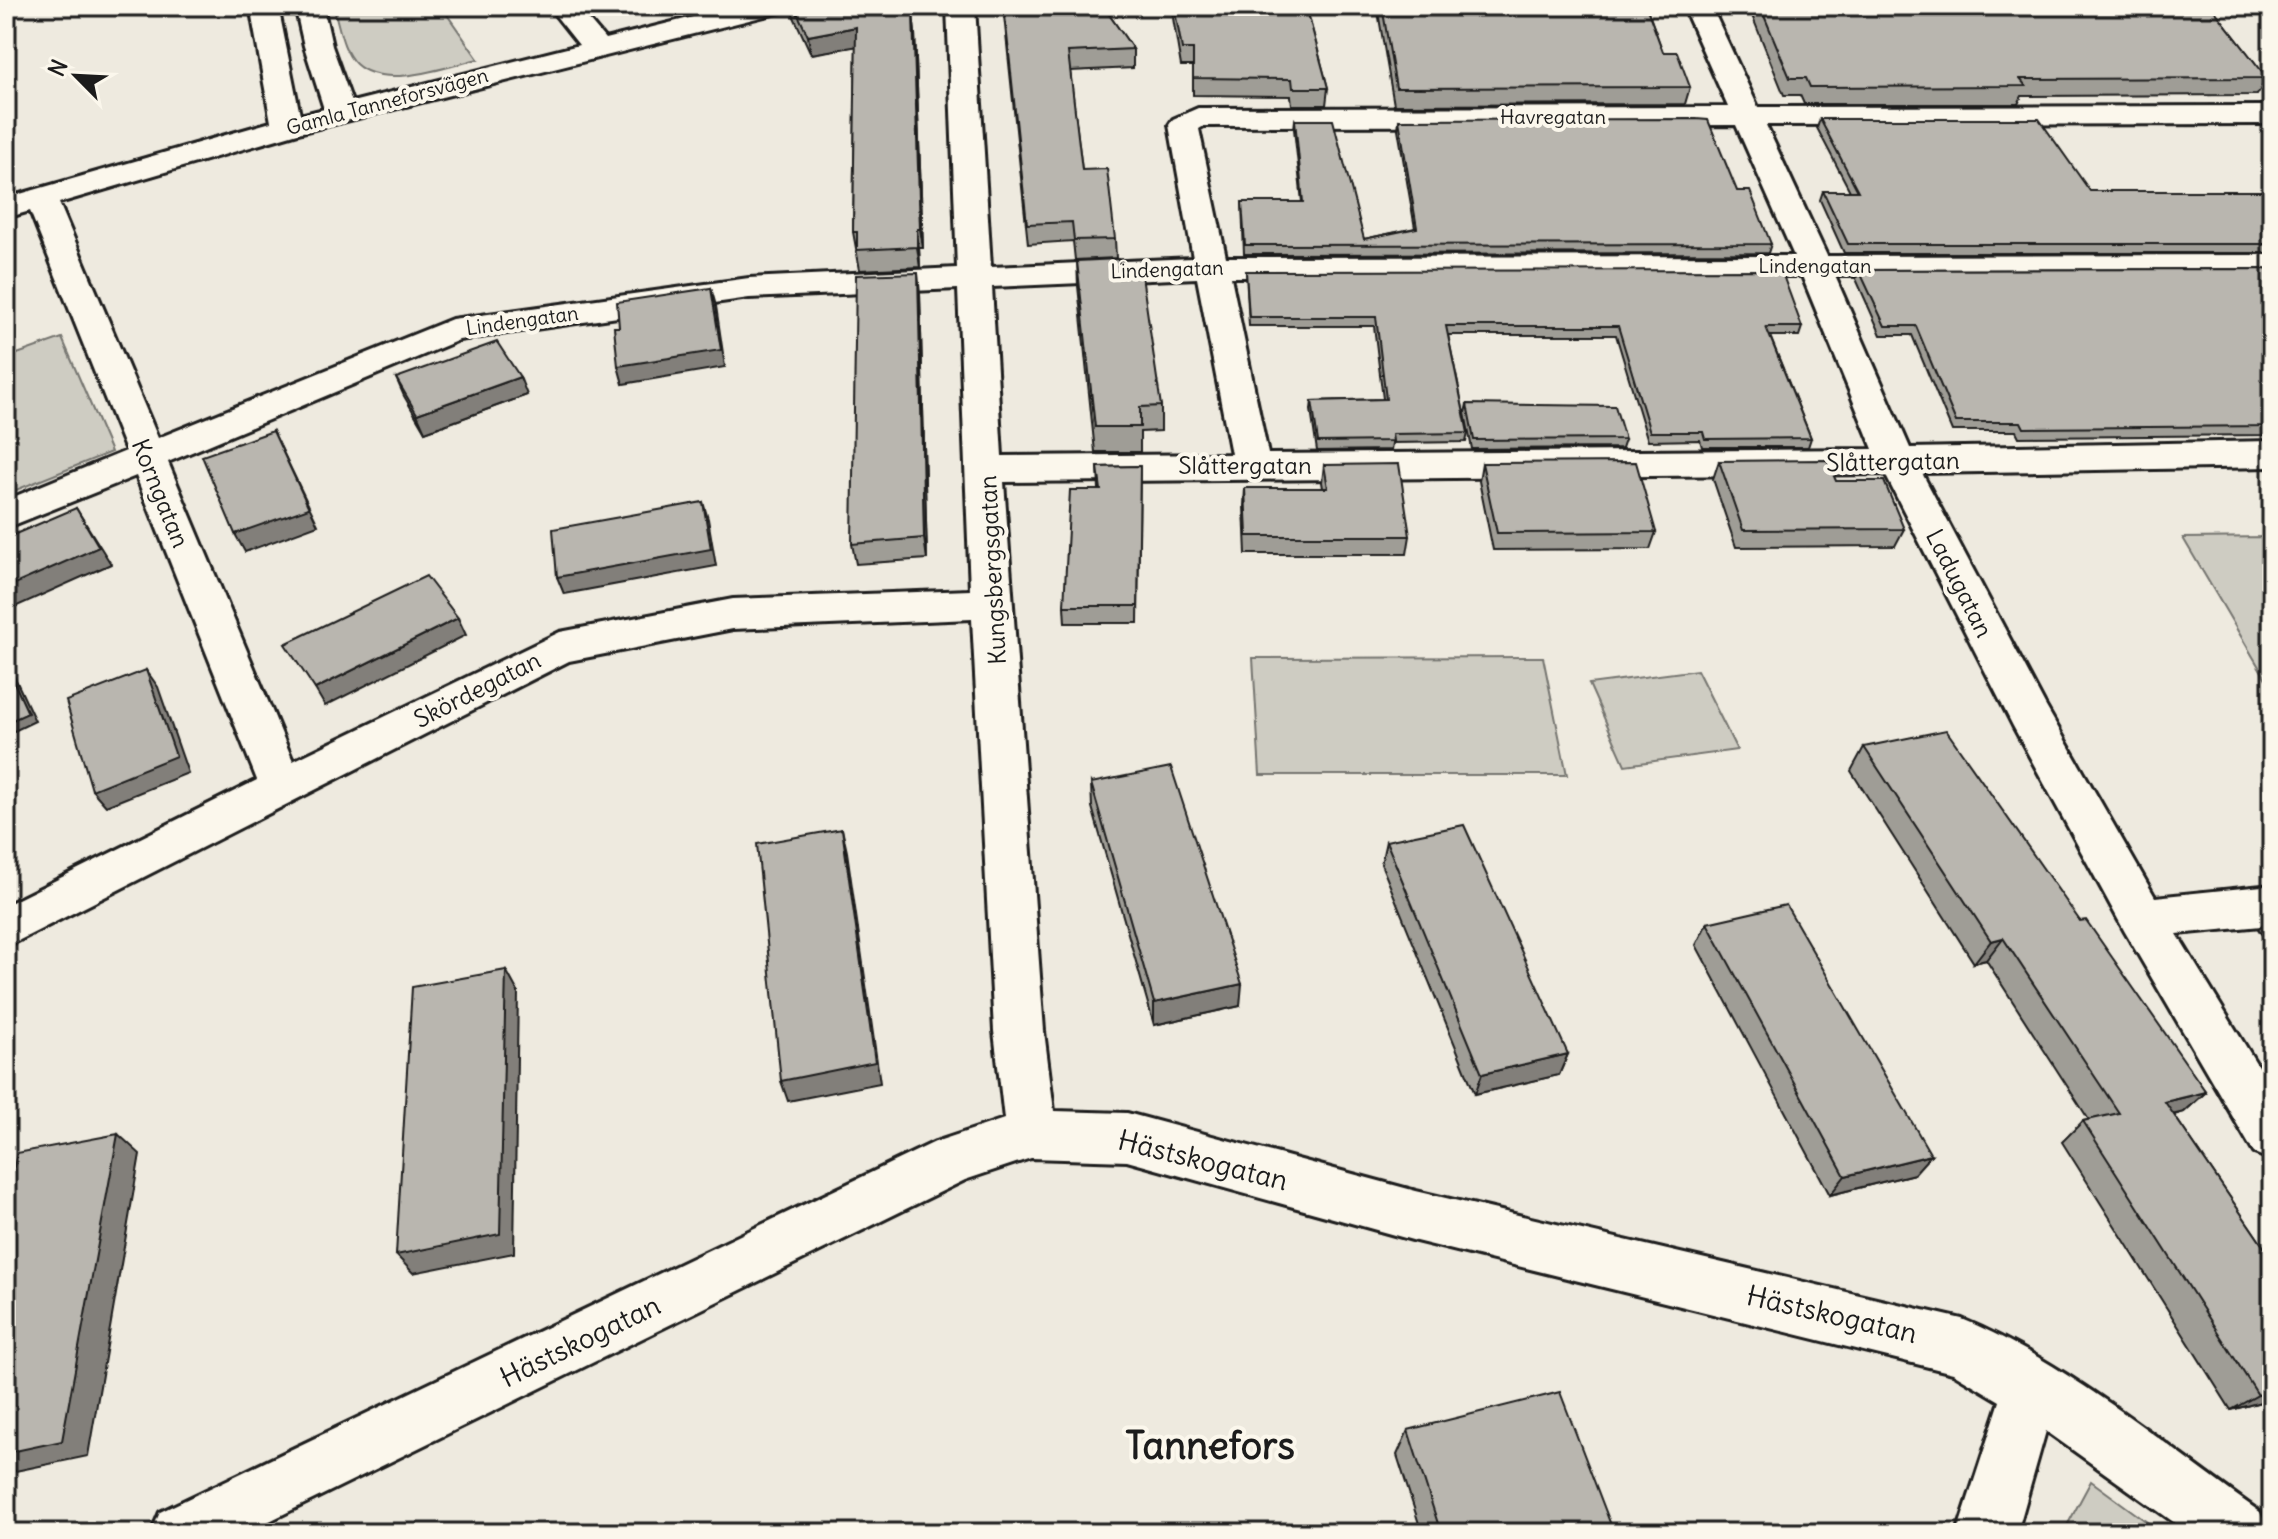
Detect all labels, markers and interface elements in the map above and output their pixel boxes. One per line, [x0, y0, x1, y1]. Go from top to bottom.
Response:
north arrow [36, 36, 116, 116]
text: N [42, 55, 74, 81]
street label: Gamla Tanneforsvägen [283, 62, 491, 140]
street label: Havregatan [1500, 104, 1606, 129]
street label: Lindengatan [1758, 253, 1872, 278]
street label: Lindengatan [1110, 255, 1224, 283]
street label: Lindengatan [464, 300, 580, 340]
street label: Korngatan [126, 434, 196, 552]
street label: Slåttergatan [1826, 445, 1960, 477]
street label: Slåttergatan [1178, 450, 1312, 480]
street label: Kungsbergsgatan [972, 474, 1012, 665]
street label: Ladugatan [1920, 524, 2000, 642]
street label: Skördegatan [409, 644, 545, 734]
street label: Hästskogatan [1114, 1121, 1292, 1199]
street label: Hästskogatan [1743, 1277, 1921, 1351]
street label: Hästskogatan [494, 1287, 666, 1395]
district label: Tannefors [1125, 1422, 1295, 1469]

